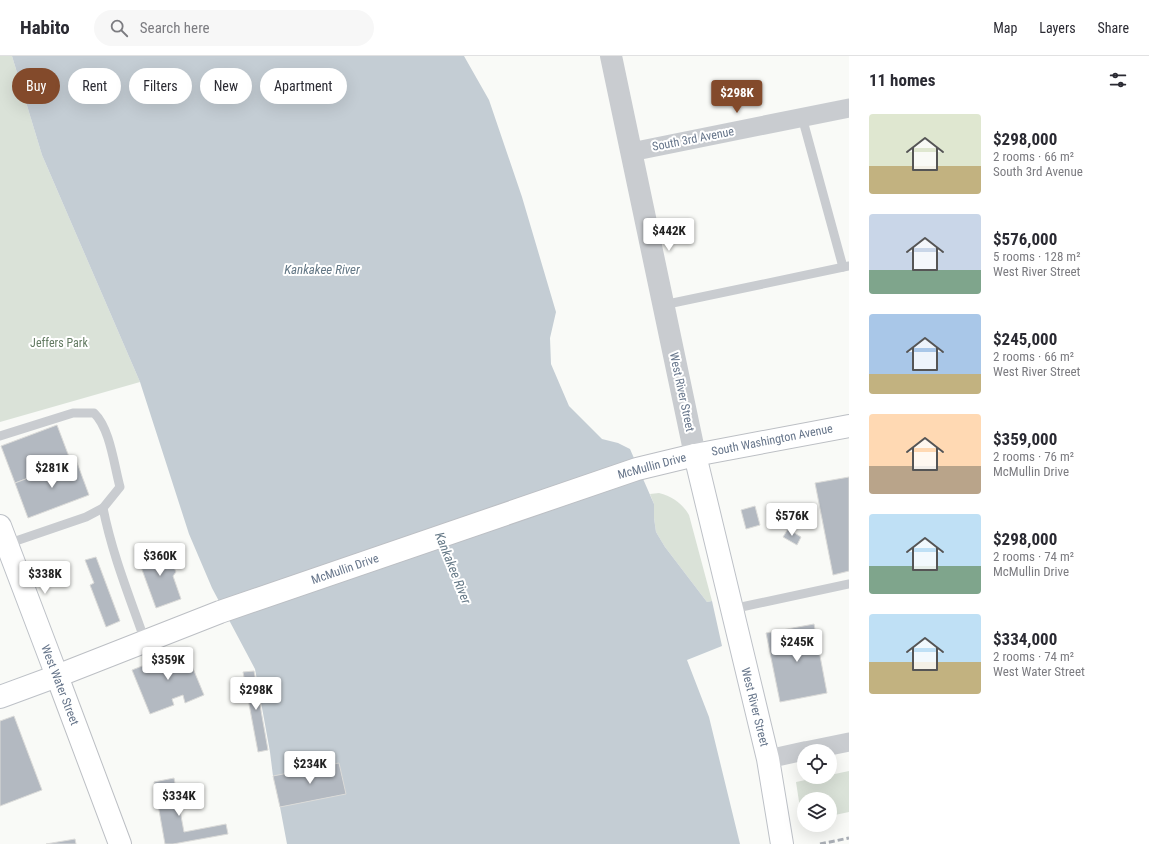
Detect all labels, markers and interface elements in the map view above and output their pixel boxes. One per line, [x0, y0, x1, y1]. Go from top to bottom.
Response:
search box [94, 10, 374, 46]
text: Habito [20, 16, 70, 39]
icon: search [108, 17, 130, 39]
text: Search here [140, 19, 210, 37]
text: Map [993, 20, 1017, 36]
text: Layers [1039, 20, 1076, 36]
text: Share [1098, 20, 1129, 36]
chip: Buy [12, 68, 60, 104]
chip: Rent [68, 68, 121, 104]
chip: Filters [129, 68, 192, 104]
chip: New [200, 68, 252, 104]
chip: Apartment [260, 68, 347, 104]
icon: filters [1107, 69, 1129, 91]
text: 11 homes [869, 70, 935, 90]
pin: $298K [709, 80, 765, 114]
text: $298K [720, 85, 754, 100]
street label: South 3rd Avenue [651, 124, 735, 154]
text: $298,000 [993, 129, 1057, 149]
icon: home [901, 130, 949, 178]
text: 2 rooms · 66 m² [993, 149, 1074, 164]
text: South 3rd Avenue [993, 164, 1083, 179]
pin: $442K [641, 218, 697, 252]
text: $442K [652, 223, 686, 238]
text: $576,000 [993, 229, 1057, 249]
icon: home [901, 230, 949, 278]
text: 5 rooms · 128 m² [993, 249, 1080, 264]
water label: Kankakee River [284, 262, 361, 277]
text: West River Street [993, 264, 1080, 279]
text: $245,000 [993, 329, 1057, 349]
icon: home [901, 330, 949, 378]
park label: Jeffers Park [30, 336, 88, 350]
text: 2 rooms · 66 m² [993, 349, 1074, 364]
street label: West River Street [667, 351, 697, 433]
text: West River Street [993, 364, 1080, 379]
street label: South Washington Avenue [710, 421, 834, 459]
text: $359,000 [993, 429, 1057, 449]
icon: home [901, 430, 949, 478]
text: 2 rooms · 76 m² [993, 449, 1074, 464]
street label: McMullin Drive [616, 450, 688, 482]
pin: $281K [24, 455, 80, 489]
text: $281K [35, 460, 69, 475]
text: McMullin Drive [993, 464, 1069, 479]
pin: $576K [764, 503, 820, 537]
text: $576K [775, 508, 809, 523]
text: $298,000 [993, 529, 1057, 549]
water label: Kankakee River [432, 530, 475, 607]
icon: home [901, 530, 949, 578]
pin: $360K [132, 543, 188, 577]
text: $360K [143, 548, 177, 563]
text: 2 rooms · 74 m² [993, 549, 1074, 564]
street label: McMullin Drive [310, 551, 381, 587]
pin: $338K [17, 561, 73, 595]
text: McMullin Drive [993, 564, 1069, 579]
text: $338K [28, 566, 62, 581]
pin: $245K [769, 629, 825, 663]
text: $334,000 [993, 629, 1057, 649]
icon: home [901, 630, 949, 678]
text: $245K [780, 634, 814, 649]
street label: West Water Street [38, 643, 82, 727]
pin: $359K [140, 647, 196, 681]
text: 2 rooms · 74 m² [993, 649, 1074, 664]
text: $359K [151, 652, 185, 667]
text: West Water Street [993, 664, 1085, 679]
street label: West River Street [738, 666, 772, 748]
pin: $298K [228, 677, 284, 711]
text: $298K [239, 682, 273, 697]
map controls [797, 744, 837, 832]
button: locate [797, 744, 837, 784]
pin: $234K [282, 751, 338, 785]
text: $234K [293, 756, 327, 771]
pin: $334K [151, 783, 207, 817]
text: $334K [162, 788, 196, 803]
button: layers [797, 792, 837, 832]

